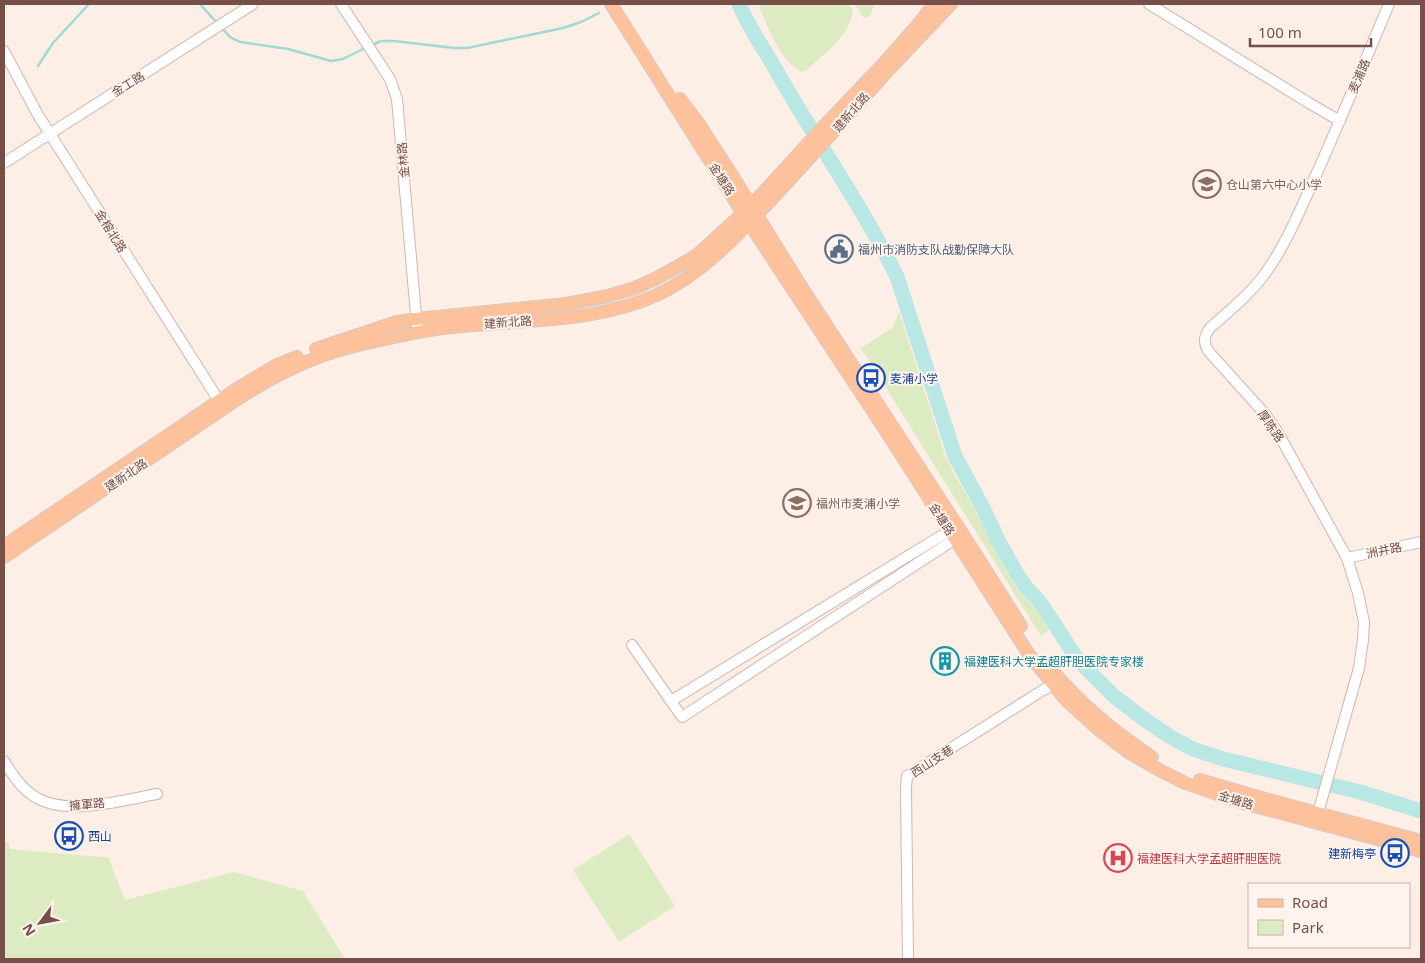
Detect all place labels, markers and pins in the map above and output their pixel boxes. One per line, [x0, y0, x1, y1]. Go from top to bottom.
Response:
school or university icon: 仓山第六中心小学 [1192, 169, 1222, 199]
place label: 仓山第六中心小学 [1226, 176, 1322, 193]
public building icon: 福州市消防支队战勤保障大队 [824, 234, 854, 264]
place label: 福州市消防支队战勤保障大队 [858, 241, 1014, 258]
bus stop icon: 麦浦小学 [856, 363, 886, 393]
place label: 麦浦小学 [890, 370, 938, 387]
school or university icon: 福州市麦浦小学 [782, 488, 812, 518]
place label: 福州市麦浦小学 [816, 495, 900, 512]
building icon: 福建医科大学孟超肝胆医院专家楼 [930, 646, 960, 676]
place label: 福建医科大学孟超肝胆医院专家楼 [964, 653, 1144, 670]
bus stop icon: 西山 [54, 821, 84, 851]
place label: 西山 [88, 828, 112, 845]
bus stop icon: 建新梅亭 [1380, 838, 1410, 868]
hospital icon: 福建医科大学孟超肝胆医院 [1103, 843, 1133, 873]
place label: 建新梅亭 [1328, 845, 1376, 862]
place label: 福建医科大学孟超肝胆医院 [1137, 850, 1281, 867]

